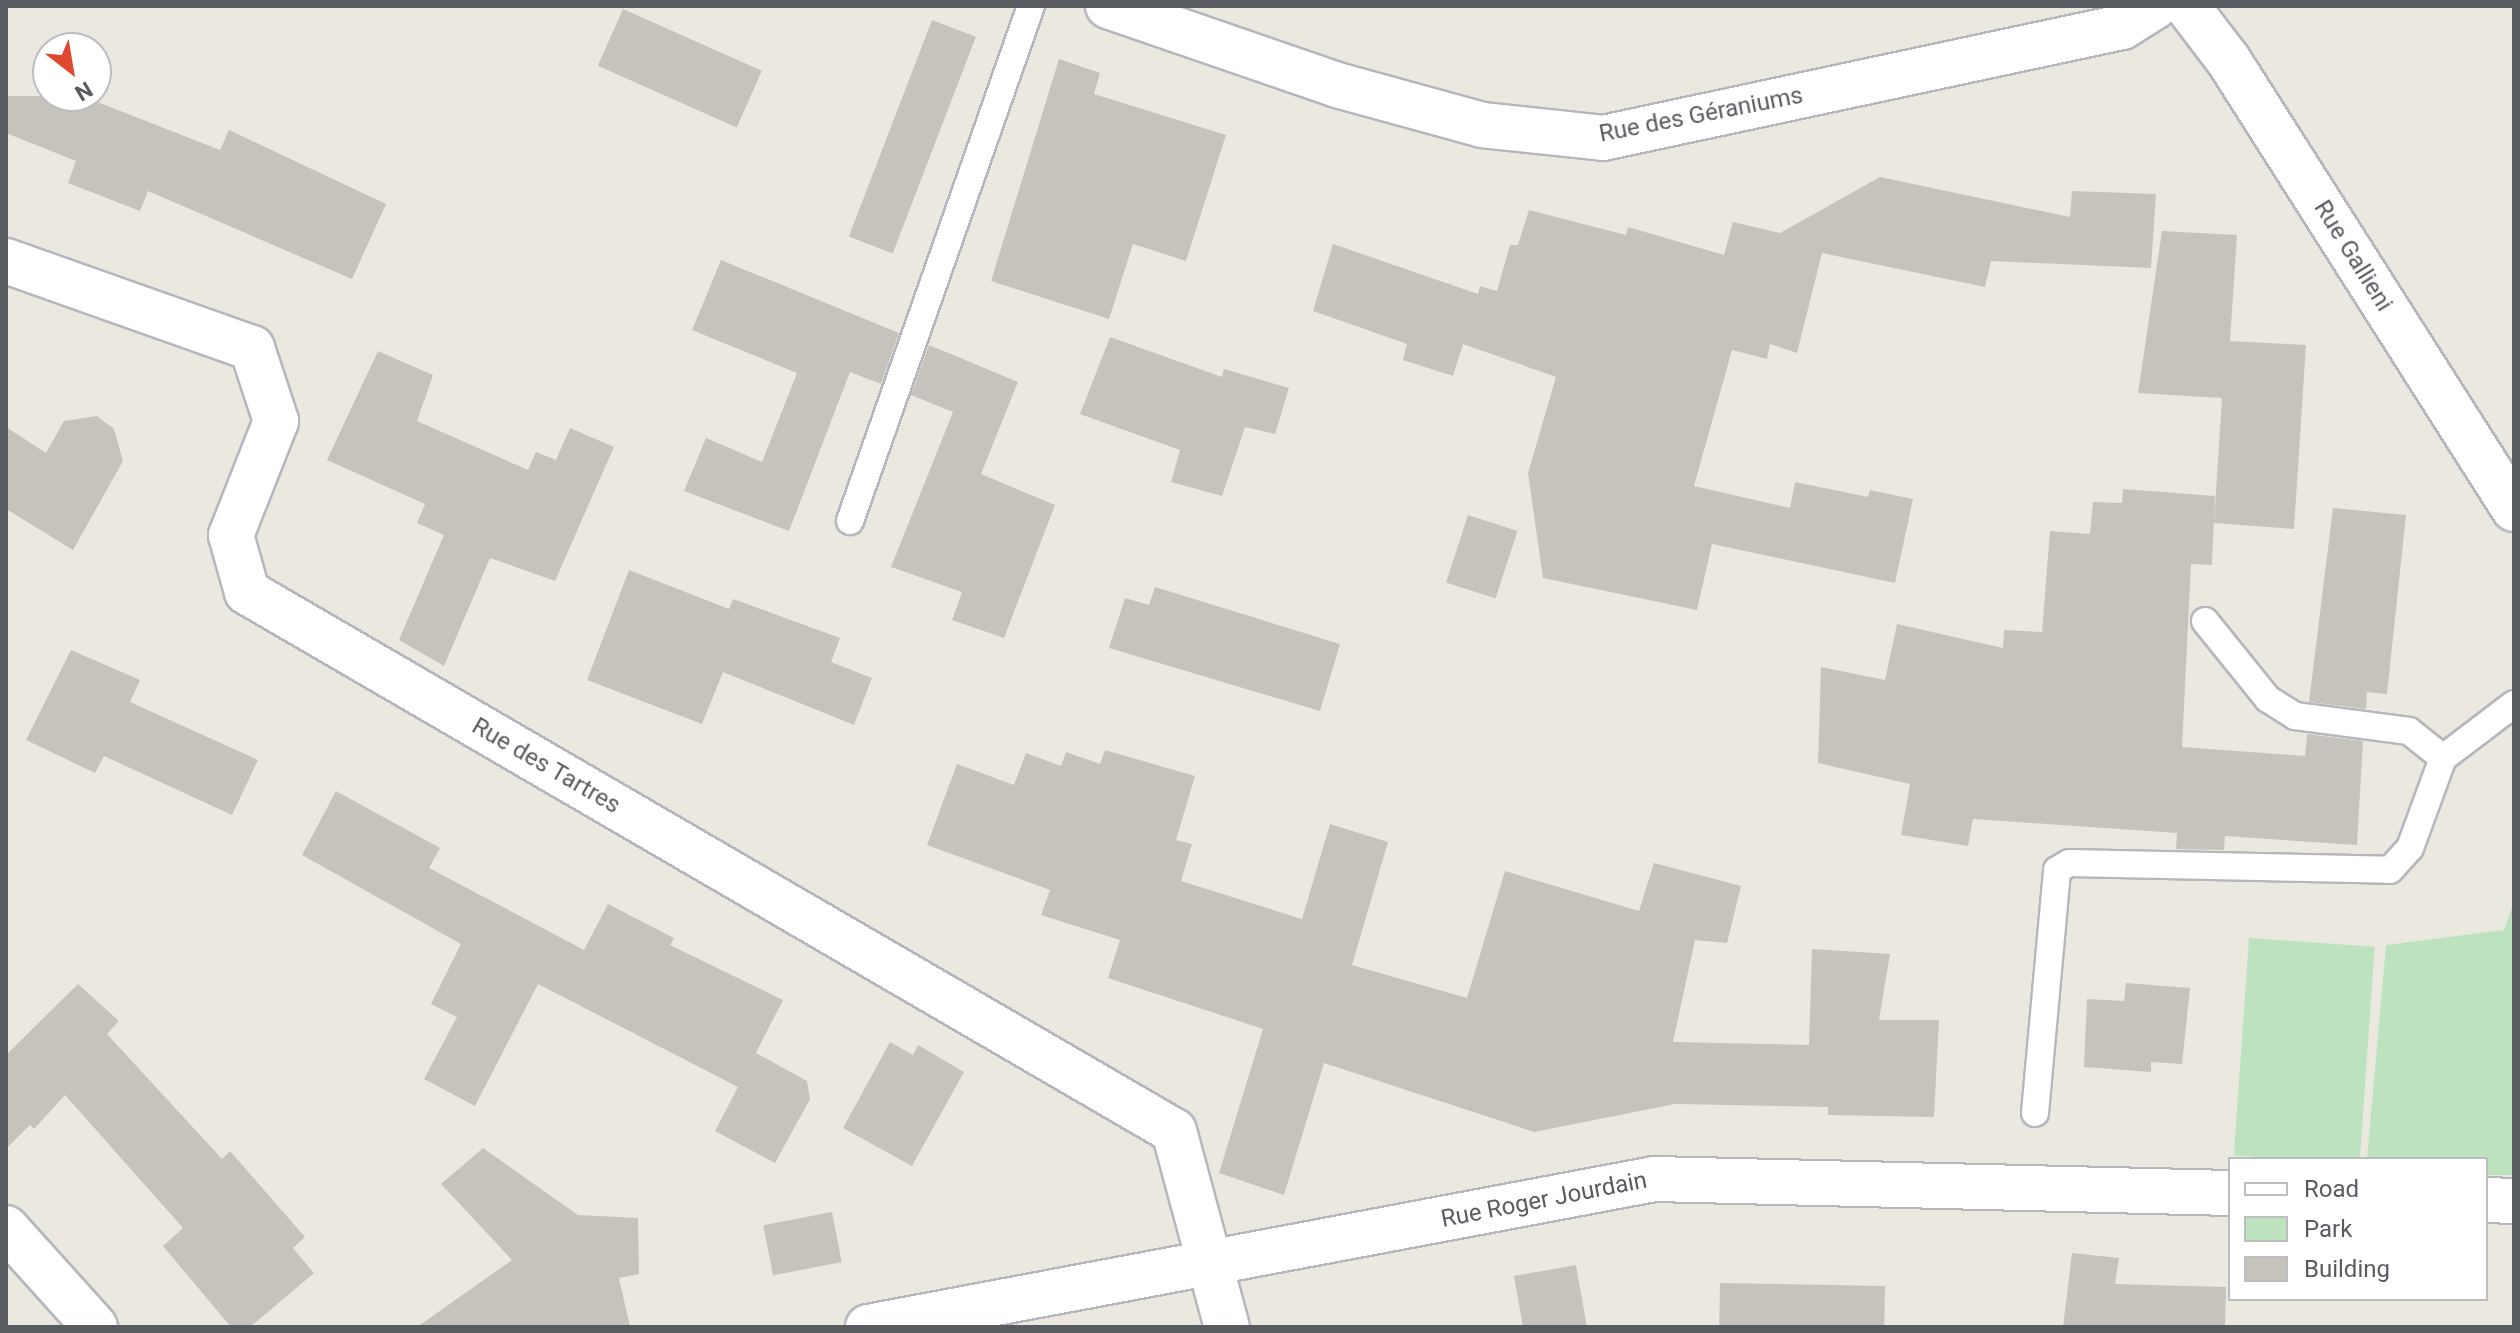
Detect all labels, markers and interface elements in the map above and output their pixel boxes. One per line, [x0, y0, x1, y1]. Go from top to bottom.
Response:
north arrow [32, 32, 112, 112]
text: N [70, 77, 97, 106]
street label: Rue des Géraniums [1597, 81, 1805, 149]
street label: Rue Gallieni [2308, 195, 2398, 317]
street label: Rue des Tartres [467, 712, 625, 820]
legend [2228, 1157, 2488, 1301]
street label: Rue Roger Jourdain [1439, 1166, 1649, 1234]
text: Road [2304, 1175, 2359, 1203]
text: Park [2304, 1215, 2352, 1243]
text: Building [2304, 1255, 2390, 1283]

